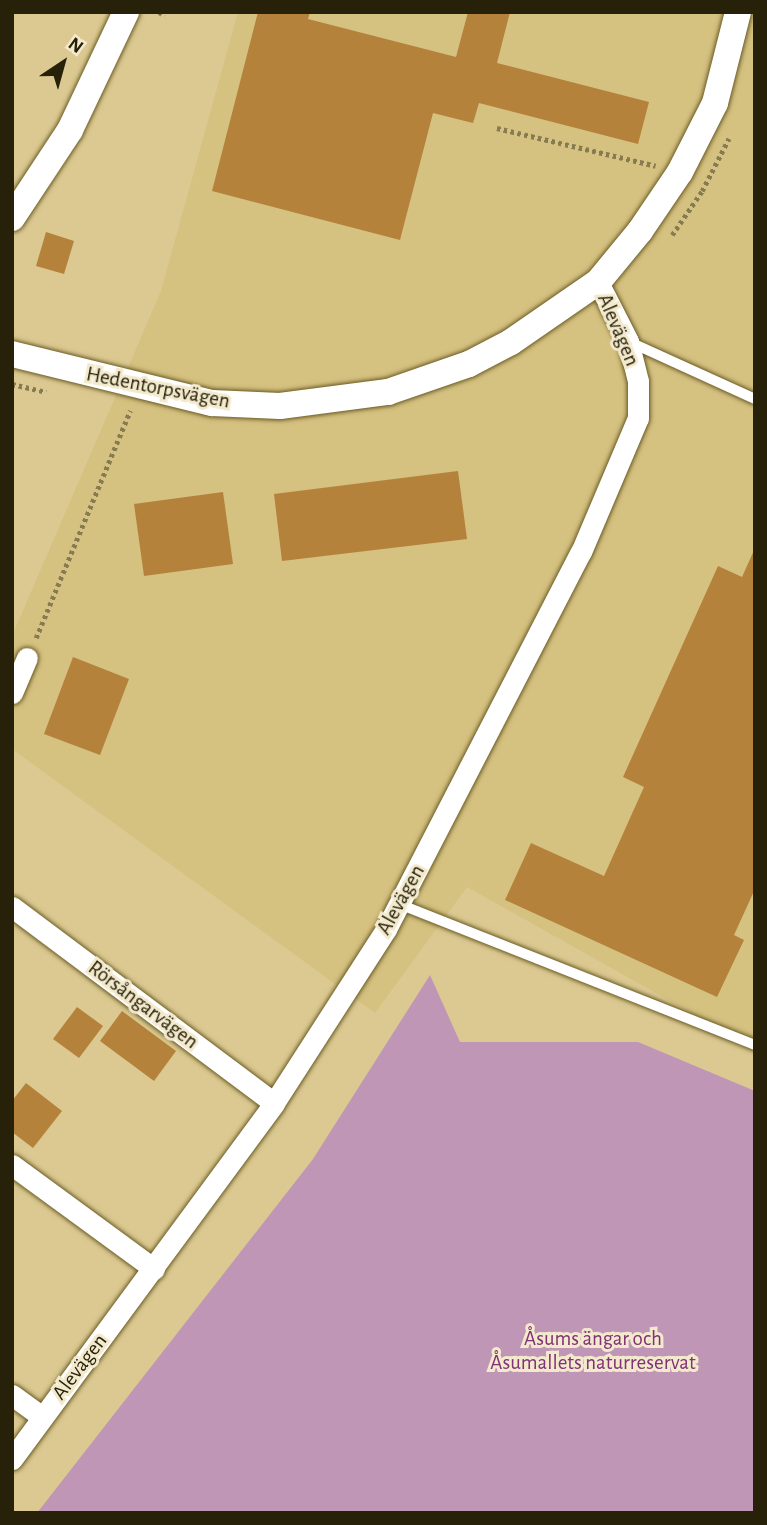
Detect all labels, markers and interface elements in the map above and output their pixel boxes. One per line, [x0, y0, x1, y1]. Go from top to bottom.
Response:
north arrow [28, 28, 98, 98]
text: N [65, 34, 87, 57]
street label: Alevägen [592, 290, 644, 370]
street label: Hedentorpsvägen [84, 362, 232, 414]
street label: Alevägen [372, 861, 430, 939]
street label: Rörsångarvägen [83, 955, 203, 1055]
park label: Åsums ängar och Åsumallets naturreservat [490, 1326, 696, 1376]
street label: Alevägen [47, 1329, 113, 1405]

